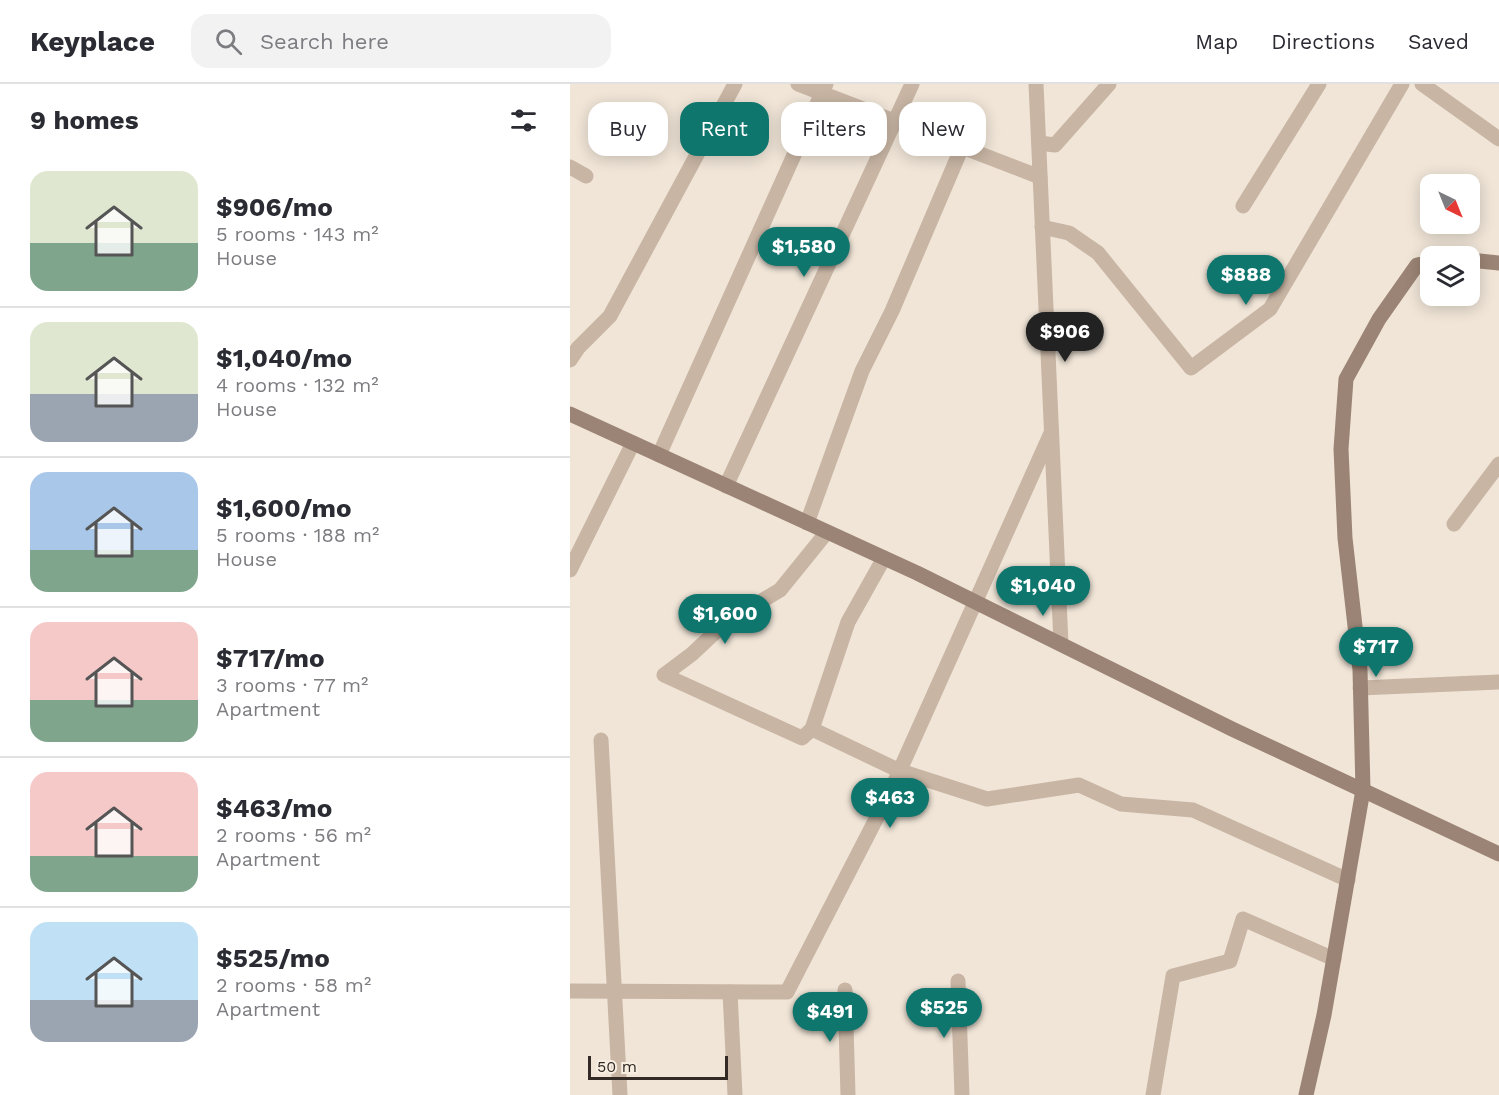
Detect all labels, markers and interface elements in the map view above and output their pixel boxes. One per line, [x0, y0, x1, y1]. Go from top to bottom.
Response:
search box [191, 14, 611, 68]
text: Keyplace [30, 25, 155, 58]
icon: search [212, 25, 245, 58]
text: Search here [260, 29, 389, 54]
text: Map [1195, 29, 1238, 54]
text: Directions [1271, 29, 1375, 54]
text: Saved [1408, 29, 1469, 54]
chip: Buy [588, 102, 668, 156]
chip: Rent [680, 102, 769, 156]
chip: Filters [781, 102, 887, 156]
chip: New [899, 102, 986, 156]
icon: filters [507, 104, 540, 137]
text: 9 homes [30, 105, 139, 135]
north arrow [1420, 174, 1480, 234]
map controls [1420, 174, 1480, 306]
text: $906/mo [216, 192, 333, 222]
icon: home [78, 195, 150, 267]
text: 5 rooms · 143 m² [216, 222, 379, 246]
pin: $1,580 [755, 227, 853, 278]
text: $1,580 [772, 234, 836, 258]
text: House [216, 246, 277, 270]
button: layers [1420, 246, 1480, 306]
pin: $888 [1210, 255, 1282, 306]
text: $888 [1221, 262, 1271, 286]
pin: $906 [1029, 312, 1101, 363]
text: $906 [1040, 319, 1090, 343]
text: $1,040/mo [216, 343, 352, 373]
icon: home [78, 346, 150, 418]
text: 4 rooms · 132 m² [216, 373, 379, 397]
text: House [216, 397, 277, 421]
text: $1,600/mo [216, 493, 351, 523]
icon: home [78, 496, 150, 568]
text: 5 rooms · 188 m² [216, 523, 379, 547]
text: House [216, 547, 277, 571]
pin: $1,040 [994, 566, 1092, 617]
text: $1,040 [1010, 573, 1076, 597]
pin: $1,600 [676, 594, 774, 645]
text: $1,600 [692, 601, 758, 625]
pin: $717 [1340, 627, 1412, 678]
text: $717 [1353, 634, 1399, 658]
text: $717/mo [216, 643, 325, 673]
icon: home [78, 646, 150, 718]
text: 3 rooms · 77 m² [216, 673, 368, 697]
text: Apartment [216, 697, 320, 721]
pin: $463 [854, 778, 926, 829]
text: $463 [865, 785, 915, 809]
text: $463/mo [216, 793, 332, 823]
icon: home [78, 796, 150, 868]
text: 2 rooms · 56 m² [216, 823, 371, 847]
text: Apartment [216, 847, 320, 871]
text: $525/mo [216, 943, 330, 973]
icon: home [78, 946, 150, 1018]
text: 2 rooms · 58 m² [216, 973, 371, 997]
pin: $525 [908, 988, 980, 1039]
pin: $491 [794, 992, 866, 1043]
text: $525 [920, 995, 968, 1019]
text: Apartment [216, 997, 320, 1021]
text: $491 [807, 999, 853, 1023]
scale bar [588, 1053, 728, 1080]
text: 50 m [597, 1057, 637, 1076]

